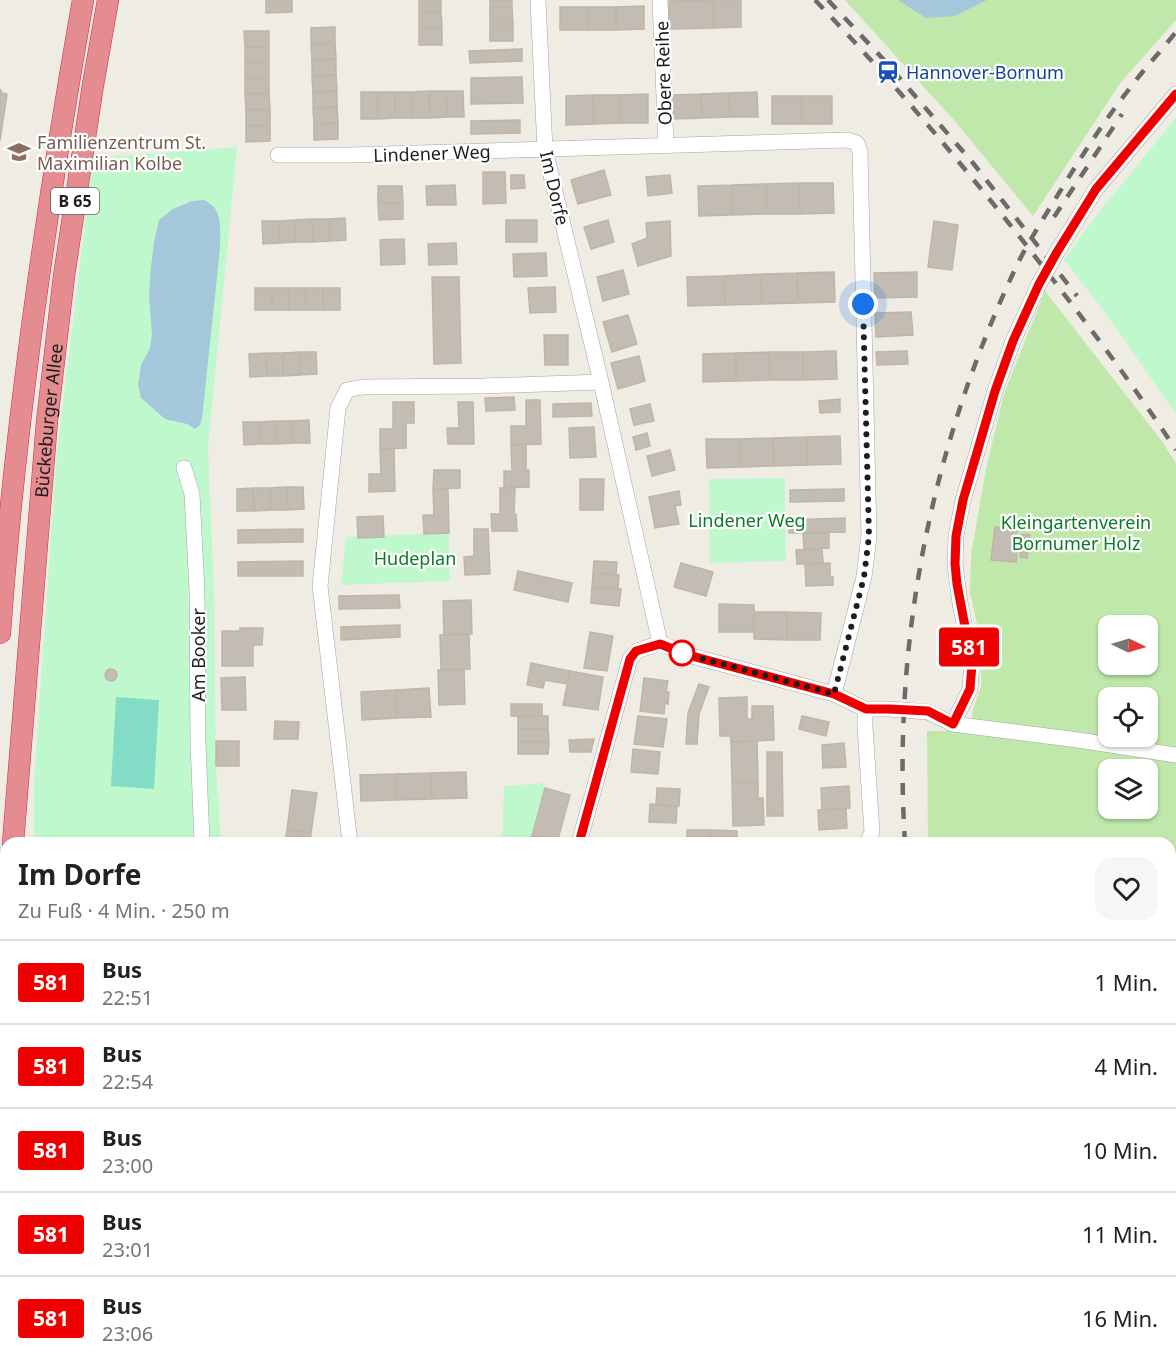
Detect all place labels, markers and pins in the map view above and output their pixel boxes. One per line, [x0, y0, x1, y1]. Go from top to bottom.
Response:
station icon: Hannover-Bornum [875, 59, 901, 85]
place label: Hannover-Bornum [906, 60, 1064, 84]
place label: Familienzentrum St. Maximilian Kolbe [37, 130, 206, 175]
school or university icon: Familienzentrum St. Maximilian Kolbe [6, 139, 32, 165]
unlabelled marker [669, 640, 695, 666]

